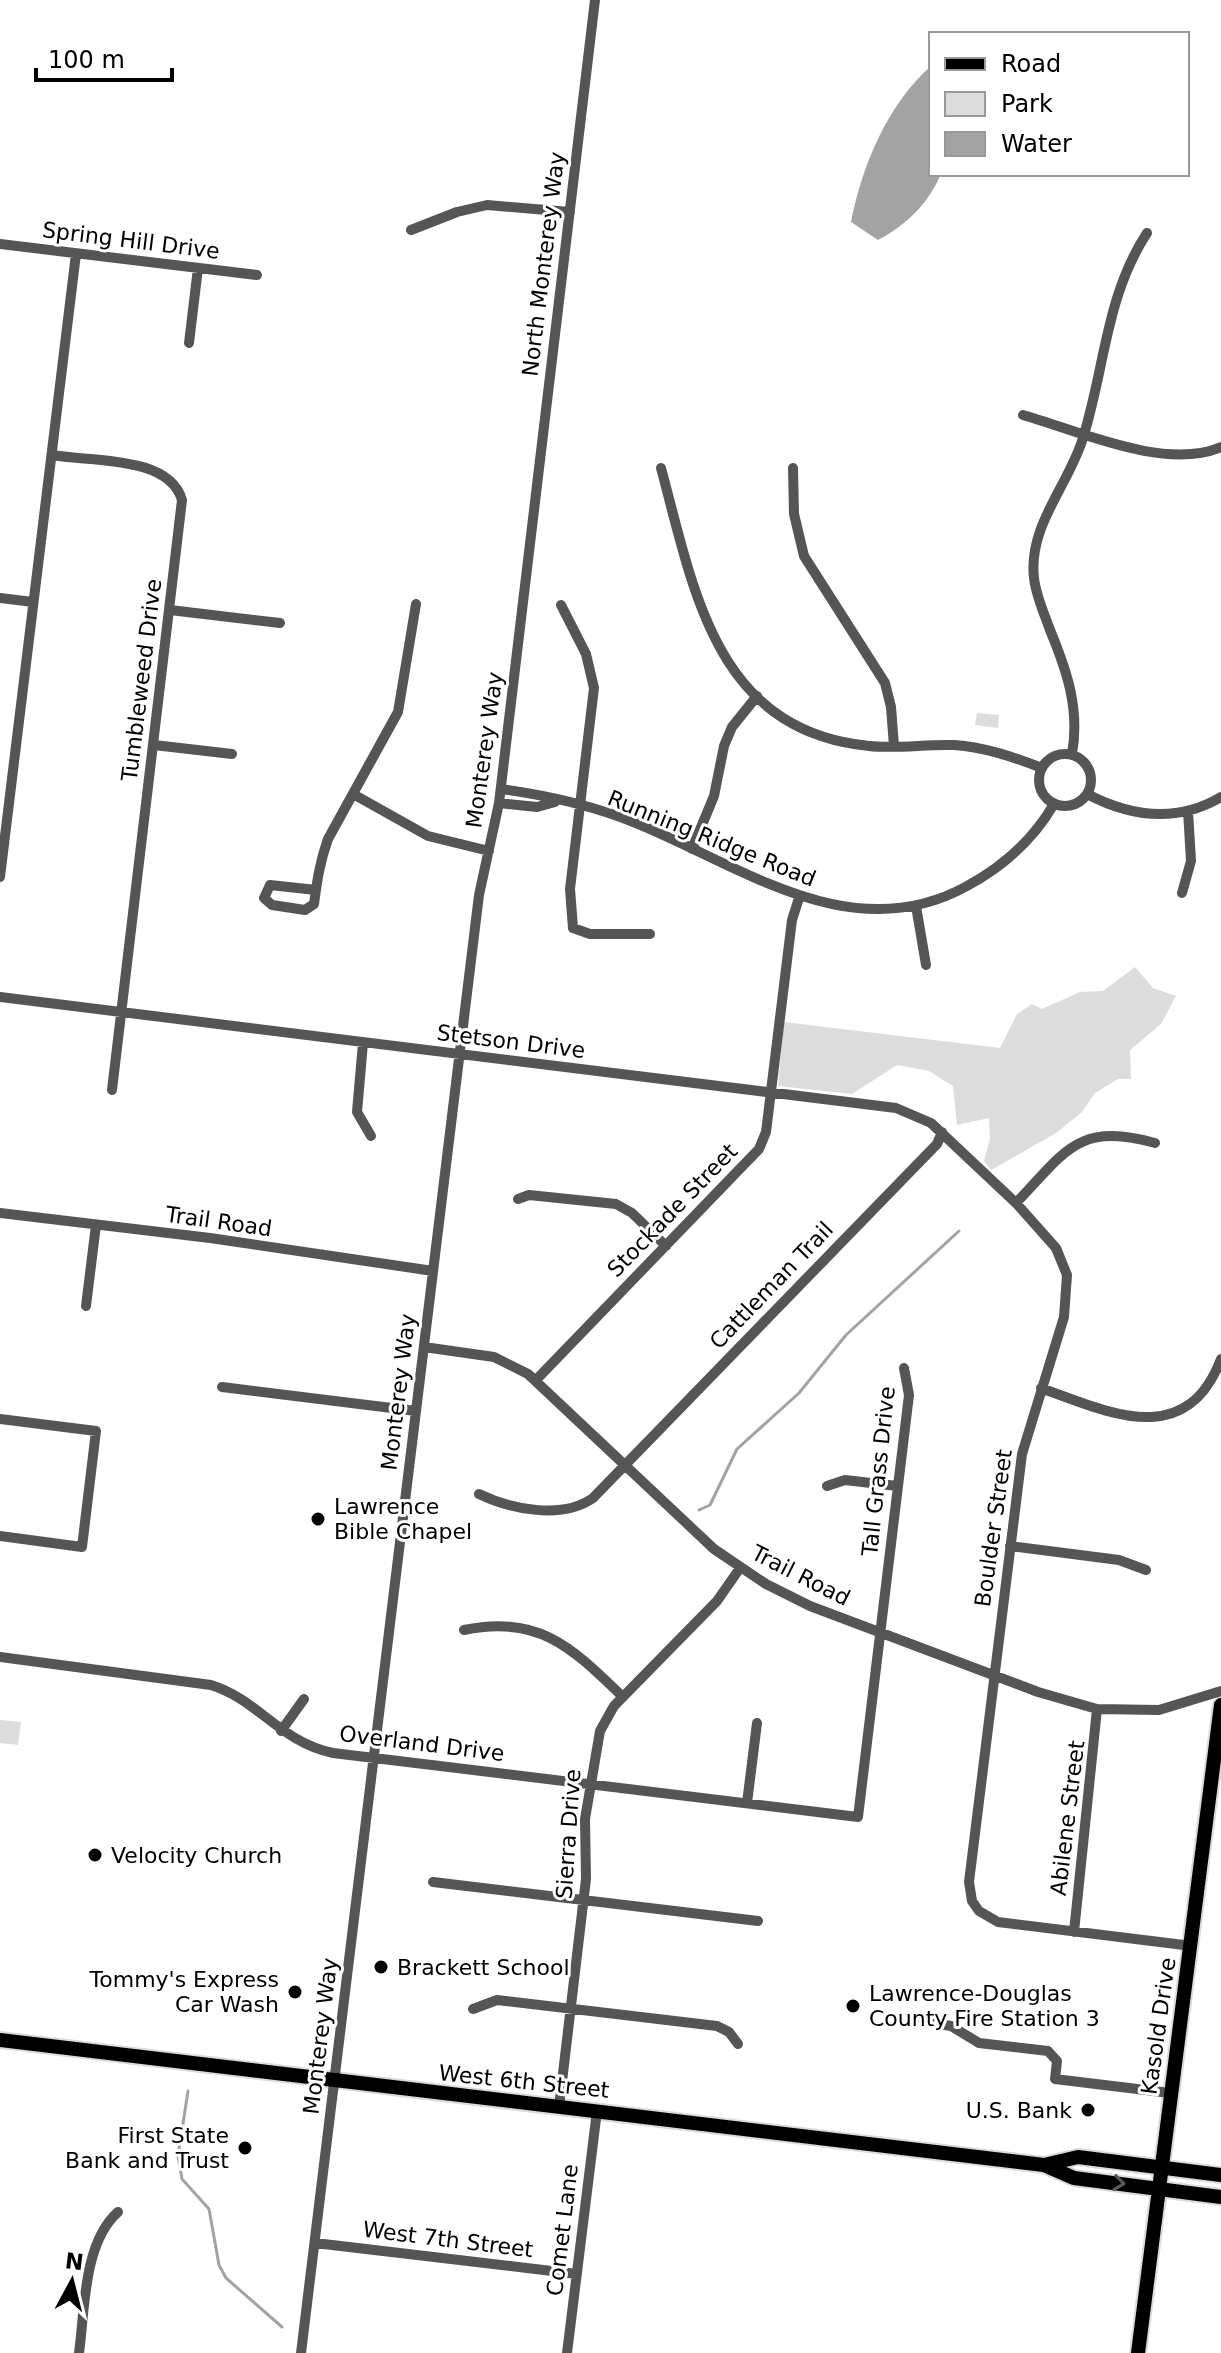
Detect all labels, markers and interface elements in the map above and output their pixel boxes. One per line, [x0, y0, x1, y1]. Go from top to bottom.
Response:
scale bar [36, 32, 172, 82]
legend [929, 32, 1189, 176]
text: 100 m [48, 46, 125, 74]
text: Road [1001, 50, 1061, 78]
text: Park [1001, 90, 1053, 118]
text: Water [1001, 130, 1072, 158]
street label: North Monterey Way [517, 150, 570, 378]
street label: Spring Hill Drive [41, 217, 221, 264]
street label: Tumbleweed Drive [117, 577, 166, 784]
street label: Monterey Way [461, 670, 508, 830]
street label: Running Ridge Road [604, 785, 820, 892]
street label: Stetson Drive [435, 1020, 587, 1063]
street label: Stockade Street [602, 1138, 743, 1282]
street label: Trail Road [163, 1202, 274, 1241]
street label: Cattleman Trail [705, 1217, 838, 1354]
street label: Monterey Way [376, 1312, 421, 1472]
street label: Tall Grass Drive [857, 1385, 900, 1558]
street label: Boulder Street [970, 1447, 1017, 1609]
place label: Lawrence Bible Chapel [334, 1494, 472, 1544]
marker: Lawrence Bible Chapel [309, 1510, 327, 1528]
street label: Trail Road [746, 1540, 854, 1611]
street label: Overland Drive [338, 1721, 506, 1766]
street label: Abilene Street [1046, 1739, 1089, 1897]
street label: Sierra Drive [551, 1768, 586, 1900]
place label: Velocity Church [111, 1843, 282, 1868]
marker: Velocity Church [86, 1846, 104, 1864]
place label: Brackett School [397, 1955, 570, 1980]
street label: Monterey Way [298, 1956, 343, 2116]
street label: Kasold Drive [1137, 1956, 1180, 2096]
marker: Brackett School [372, 1958, 390, 1976]
place label: Tommy's Express Car Wash [89, 1967, 279, 2017]
place label: Lawrence-Douglas County Fire Station 3 [869, 1981, 1100, 2031]
marker: Tommy's Express Car Wash [286, 1983, 304, 2001]
marker: Lawrence-Douglas County Fire Station 3 [844, 1997, 862, 2015]
street label: West 6th Street [437, 2060, 611, 2103]
place label: U.S. Bank [966, 2098, 1072, 2123]
marker: U.S. Bank [1079, 2101, 1097, 2119]
place label: First State Bank and Trust [65, 2123, 229, 2173]
marker: First State Bank and Trust [236, 2139, 254, 2157]
street label: Comet Lane [542, 2163, 583, 2297]
one-way arrow [1113, 2175, 1126, 2192]
street label: West 7th Street [361, 2217, 535, 2262]
north arrow [32, 2241, 112, 2321]
text: N [64, 2248, 85, 2275]

